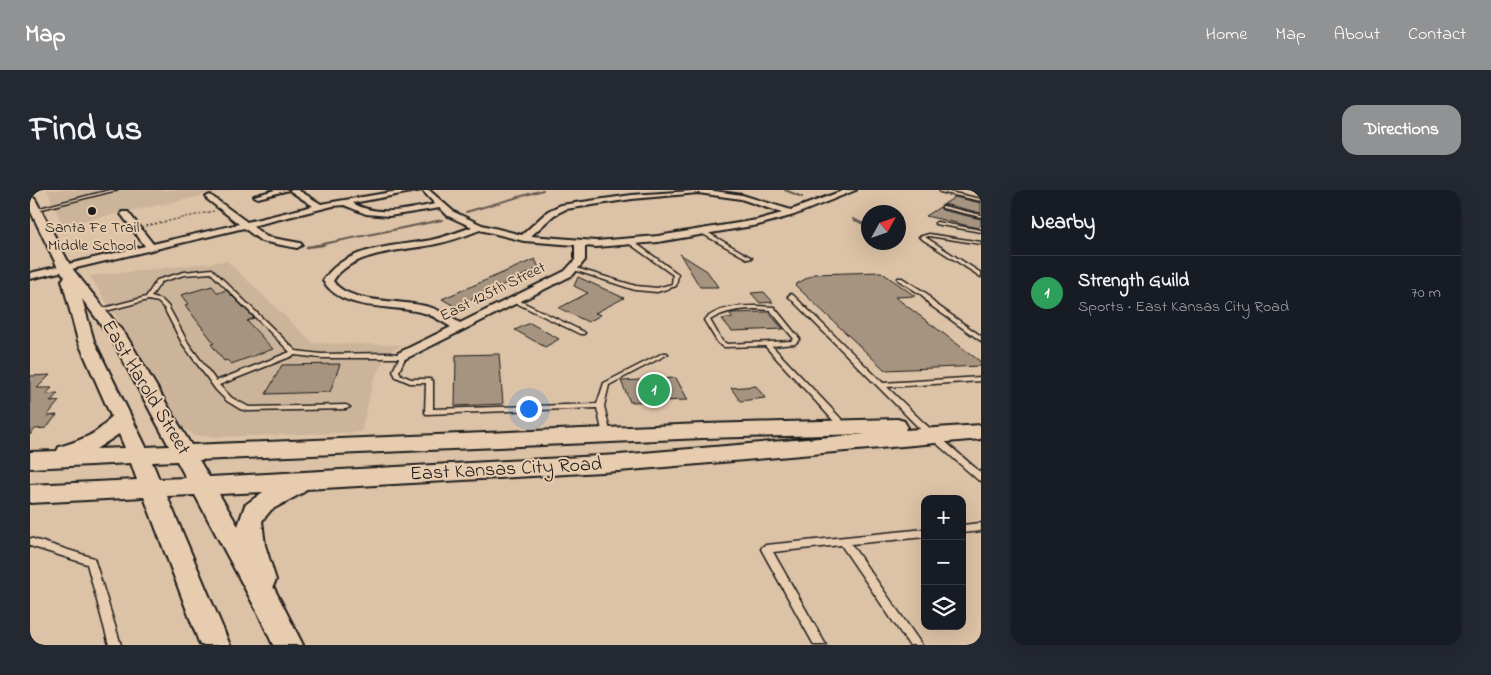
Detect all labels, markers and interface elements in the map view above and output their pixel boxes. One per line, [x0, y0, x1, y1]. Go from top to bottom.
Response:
text: Map [25, 18, 66, 53]
text: Home [1206, 22, 1247, 48]
text: Map [1275, 22, 1306, 48]
text: About [1334, 22, 1380, 48]
text: Contact [1408, 22, 1466, 48]
text: Find us [30, 105, 142, 156]
button: Directions [1342, 105, 1461, 155]
marker: Santa Fe Trail Middle School [86, 205, 98, 217]
north arrow [861, 205, 906, 250]
text: Nearby [1031, 208, 1095, 238]
place label: Santa Fe Trail Middle School [45, 216, 140, 258]
street label: East 125th Street [436, 256, 551, 328]
text: Strength Guild [1078, 268, 1189, 295]
text: 1 [1044, 281, 1050, 305]
text: 70 m [1411, 281, 1441, 305]
text: Sports · East Kansas City Road [1078, 295, 1289, 319]
street label: East Harold Street [93, 315, 197, 461]
pin: 1 [638, 371, 670, 409]
your location [516, 396, 542, 422]
street label: East Kansas City Road [409, 450, 603, 490]
map controls [921, 495, 966, 630]
button: + [921, 495, 966, 540]
button: − [921, 540, 966, 585]
button: layers [921, 585, 966, 630]

